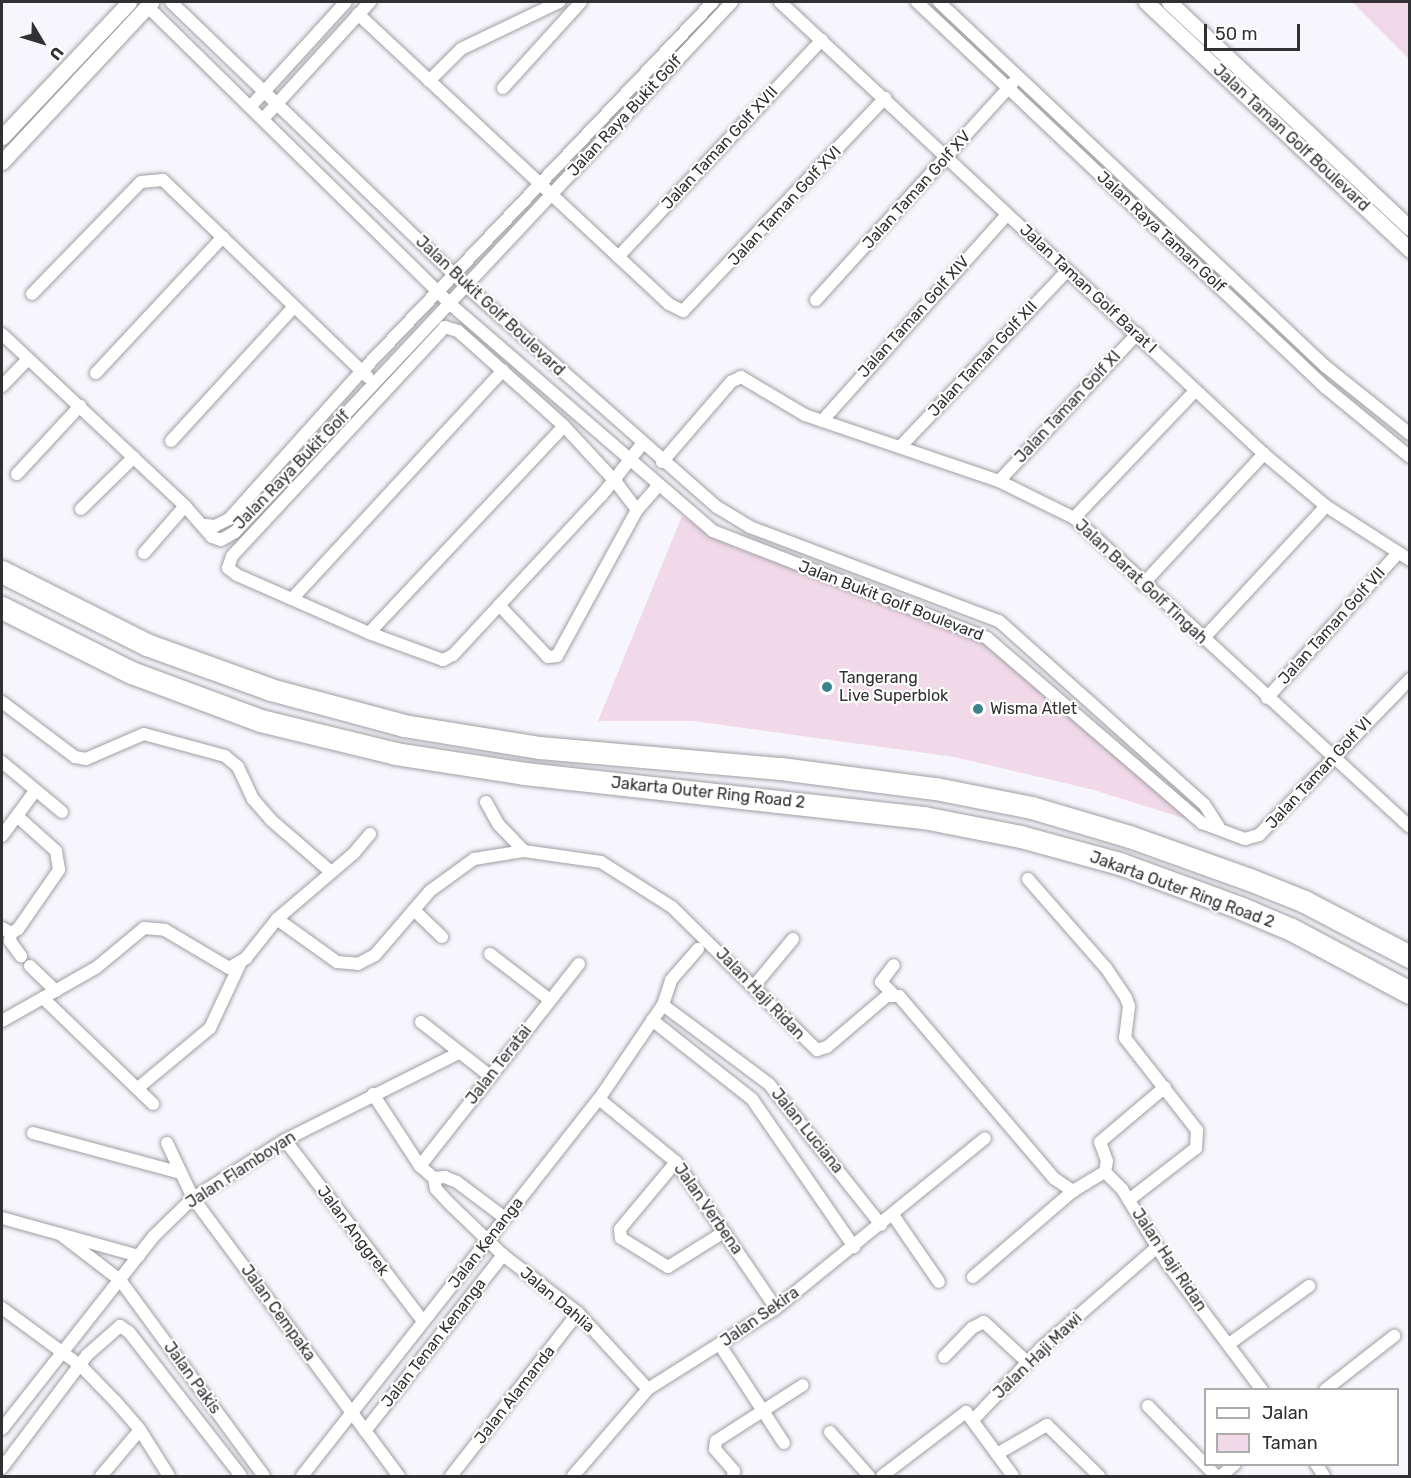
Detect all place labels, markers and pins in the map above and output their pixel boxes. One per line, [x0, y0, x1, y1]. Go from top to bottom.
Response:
place label: Tangerang Live Superblok [839, 668, 948, 706]
marker: Tangerang Live Superblok [820, 680, 834, 694]
place label: Wisma Atlet [990, 699, 1077, 719]
marker: Wisma Atlet [971, 702, 985, 716]

